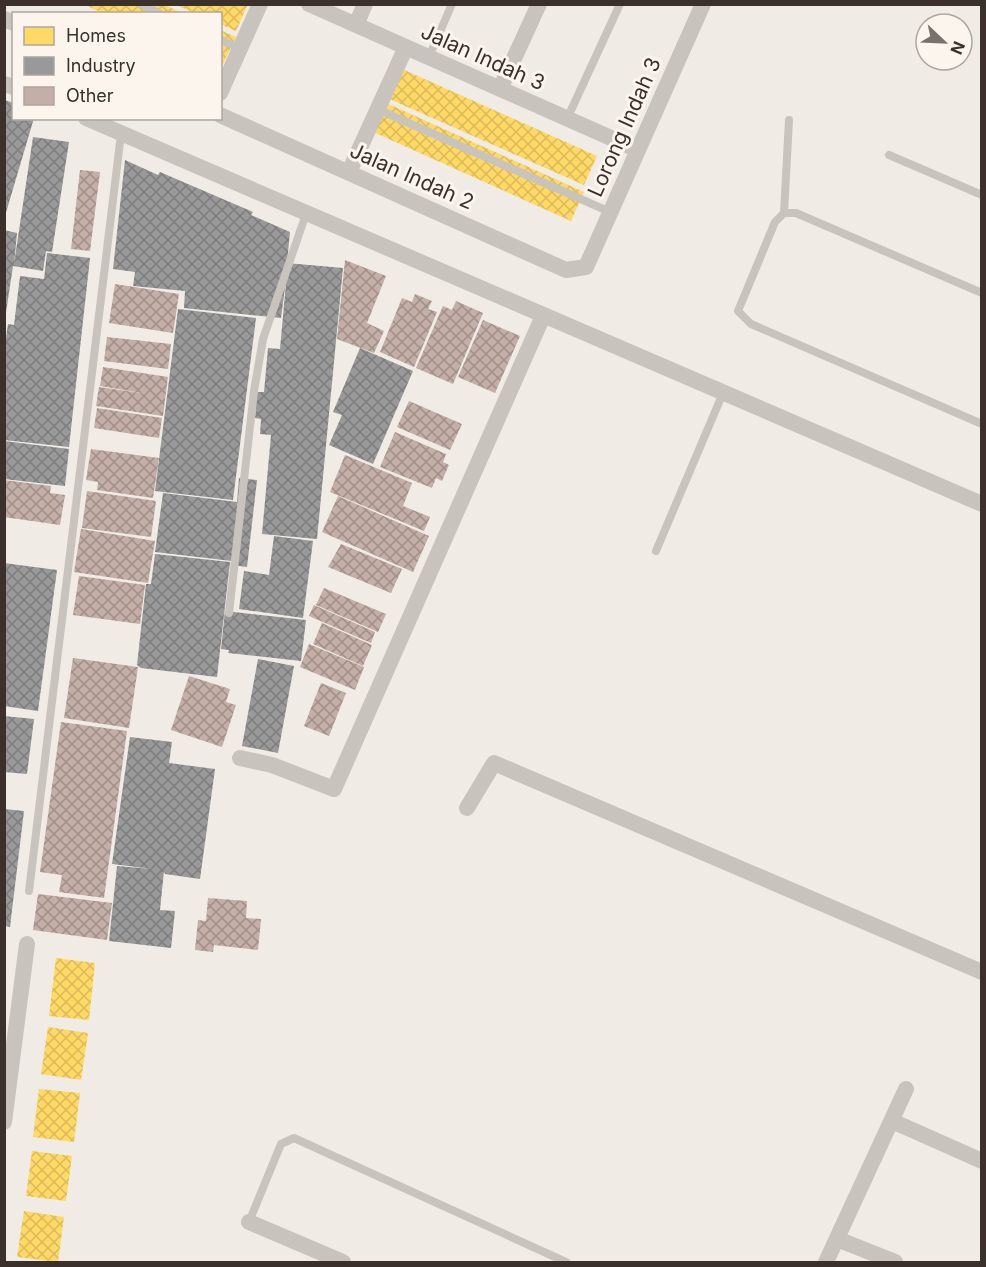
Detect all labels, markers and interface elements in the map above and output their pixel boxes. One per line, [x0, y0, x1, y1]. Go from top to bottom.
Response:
legend [12, 12, 222, 120]
north arrow [914, 12, 974, 72]
street label: Jalan Indah 3 [417, 19, 549, 95]
text: Homes [66, 25, 126, 46]
text: N [946, 38, 969, 57]
street label: Lorong Indah 3 [582, 53, 666, 201]
text: Industry [66, 55, 136, 76]
text: Other [66, 85, 114, 106]
street label: Jalan Indah 2 [346, 138, 478, 214]

